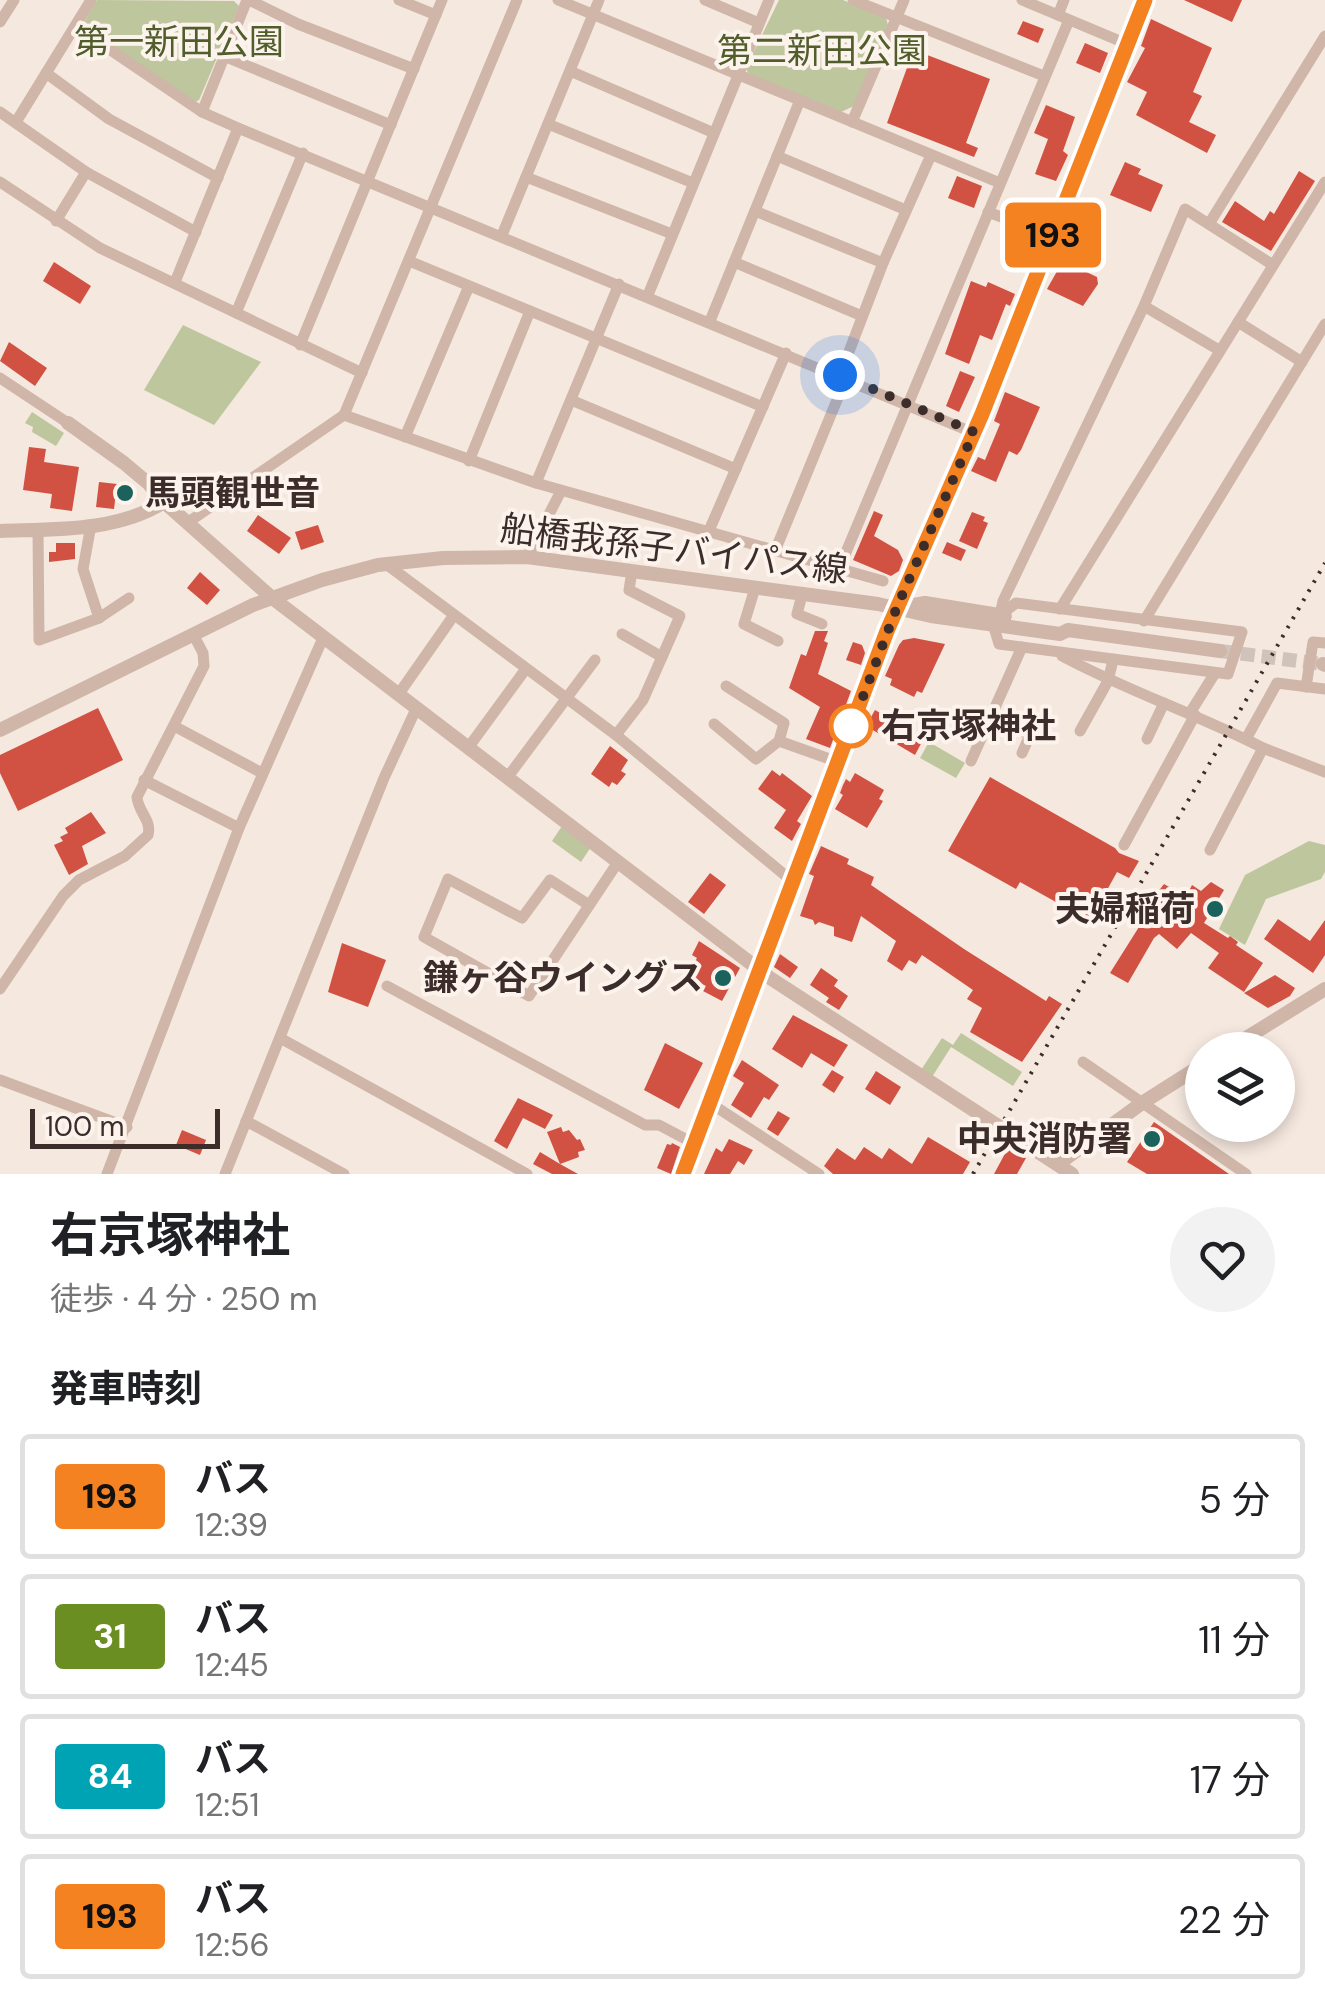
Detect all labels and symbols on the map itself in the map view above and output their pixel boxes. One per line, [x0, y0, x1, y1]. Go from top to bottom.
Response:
park label: 第一新田公園 [74, 19, 284, 65]
park label: 第二新田公園 [717, 28, 927, 74]
line badge: 193 [996, 202, 1110, 268]
your location [815, 350, 865, 400]
place label: 馬頭観世音 [145, 470, 320, 516]
marker: 馬頭観世音 [114, 482, 136, 504]
street label: 船橋我孫子バイパス線 [498, 505, 850, 593]
place label: 右京塚神社 [881, 703, 1056, 749]
marker: 右京塚神社 [830, 705, 872, 747]
place label: 夫婦稲荷 [1055, 886, 1195, 932]
marker: 夫婦稲荷 [1204, 898, 1226, 920]
place label: 鎌ヶ谷ウイングス [423, 955, 703, 1001]
marker: 鎌ヶ谷ウイングス [712, 967, 734, 989]
scale bar [30, 1104, 220, 1148]
place label: 中央消防署 [957, 1116, 1132, 1162]
marker: 中央消防署 [1141, 1128, 1163, 1150]

